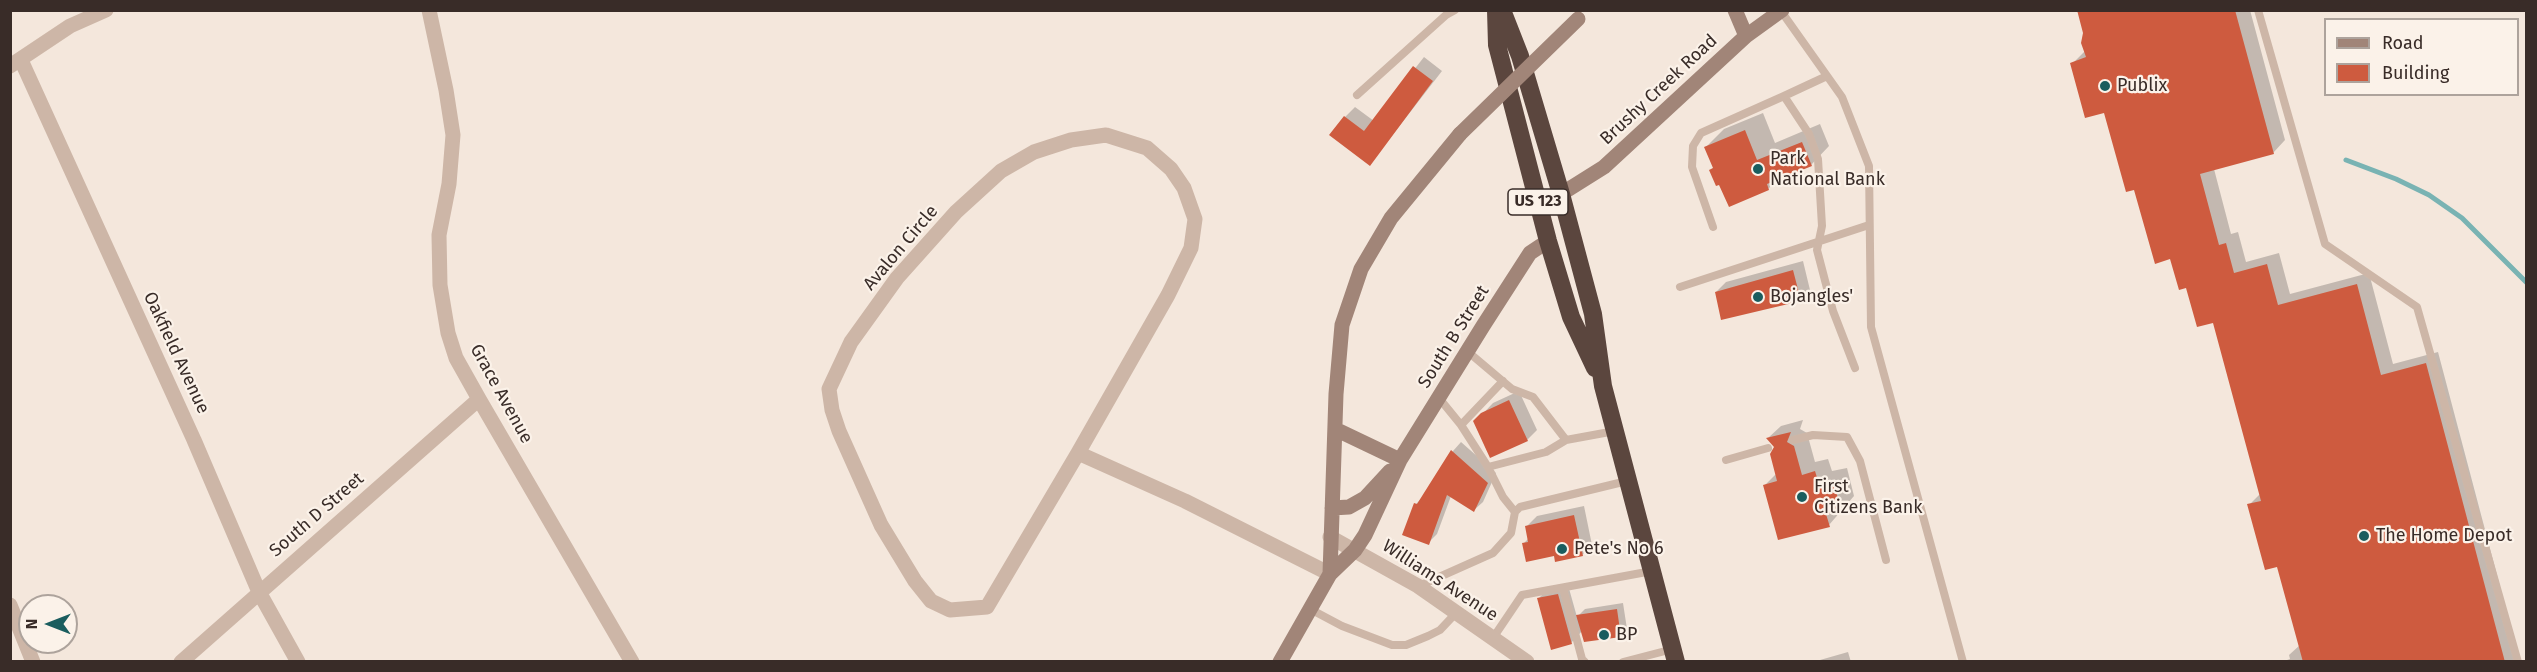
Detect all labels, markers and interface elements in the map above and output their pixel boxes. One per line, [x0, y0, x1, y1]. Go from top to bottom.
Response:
legend [2324, 18, 2519, 96]
street label: Brushy Creek Road [1596, 30, 1722, 150]
text: Road [2382, 32, 2424, 54]
text: Building [2382, 62, 2449, 84]
place label: Publix [2117, 75, 2167, 97]
marker: Publix [2098, 79, 2112, 93]
place label: Park National Bank [1770, 148, 1885, 190]
marker: Park National Bank [1751, 162, 1765, 176]
road number: US 123 [1508, 189, 1568, 215]
street label: Avalon Circle [859, 201, 943, 295]
street label: South B Street [1414, 282, 1494, 392]
place label: Bojangles' [1770, 286, 1853, 308]
street label: Oakfield Avenue [138, 289, 214, 417]
marker: Bojangles' [1751, 290, 1765, 304]
street label: Grace Avenue [465, 341, 537, 447]
street label: South D Street [265, 468, 369, 562]
place label: First Citizens Bank [1814, 476, 1923, 518]
marker: First Citizens Bank [1795, 490, 1809, 504]
place label: The Home Depot [2376, 525, 2512, 547]
marker: The Home Depot [2357, 529, 2371, 543]
street label: Williams Avenue [1378, 536, 1502, 626]
place label: Pete's No 6 [1574, 538, 1664, 560]
marker: Pete's No 6 [1555, 542, 1569, 556]
north arrow [18, 594, 78, 654]
text: N [22, 619, 41, 629]
place label: BP [1616, 624, 1637, 646]
marker: BP [1597, 628, 1611, 642]

